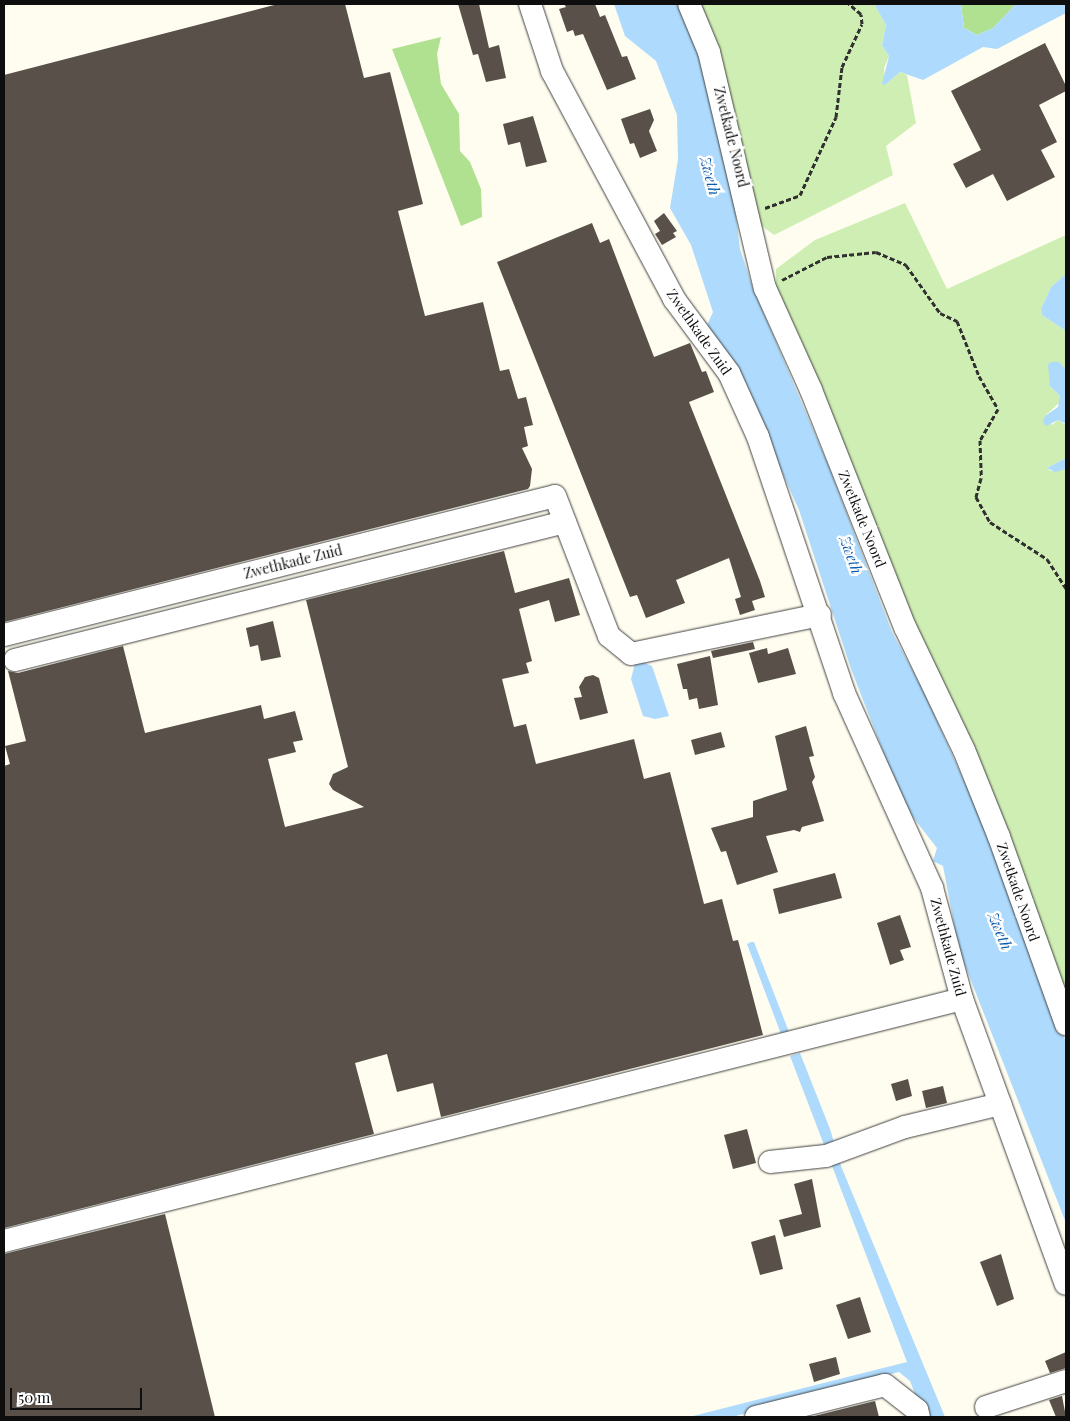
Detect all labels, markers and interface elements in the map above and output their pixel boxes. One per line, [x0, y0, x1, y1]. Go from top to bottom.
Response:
street label: Zwetkade Noord [710, 85, 752, 189]
water label: Zweth [696, 155, 724, 197]
street label: Zwethkade Zuid [663, 286, 735, 378]
street label: Zwetkade Noord [835, 468, 889, 570]
water label: Zweth [836, 534, 866, 576]
street label: Zwethkade Zuid [242, 542, 344, 582]
street label: Zwetkade Noord [993, 841, 1043, 943]
street label: Zwethkade Zuid [927, 896, 969, 998]
water label: Zweth [984, 910, 1016, 952]
scale bar [12, 1378, 145, 1410]
text: 50 m [18, 1387, 50, 1407]

